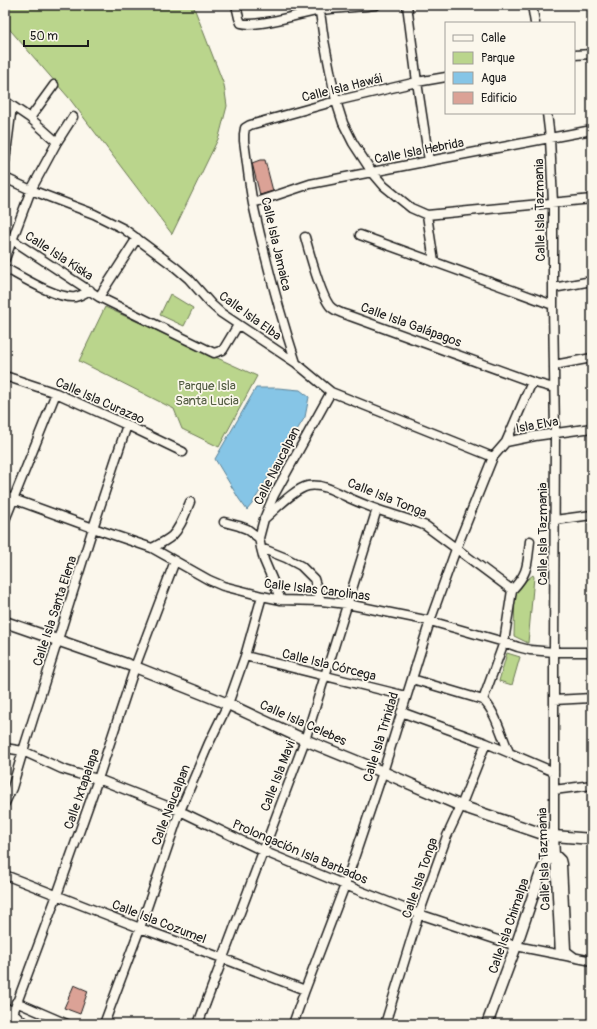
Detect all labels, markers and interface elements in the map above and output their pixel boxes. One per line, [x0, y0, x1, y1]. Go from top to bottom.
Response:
scale bar [24, 22, 88, 48]
legend [445, 22, 575, 114]
text: 50 m [30, 29, 58, 44]
text: Calle [481, 31, 506, 46]
text: Parque [481, 51, 515, 66]
street label: Calle Isla Hawái [300, 70, 384, 106]
text: Agua [481, 71, 507, 86]
text: Edificio [481, 91, 517, 106]
street label: Calle Isla Hebrida [373, 134, 465, 168]
street label: Calle Isla Tazmania [531, 158, 549, 262]
street label: Calle Isla Jamaica [257, 196, 295, 292]
street label: Calle Isla Kiska [22, 228, 96, 284]
street label: Calle Isla Elba [216, 288, 284, 344]
street label: Calle Isla Galápagos [358, 299, 464, 351]
street label: Calle Isla Curazao [53, 374, 147, 428]
park label: Parque Isla Santa Lucia [175, 378, 239, 409]
street label: Isla Elva [514, 413, 560, 437]
street label: Calle Naucalpan [250, 424, 304, 508]
street label: Calle Isla Tonga [345, 475, 429, 521]
street label: Calle Isla Tazmania [535, 482, 551, 586]
street label: Calle Isla Santa Elena [30, 554, 80, 668]
street label: Calle Islas Carolinas [263, 576, 371, 604]
street label: Calle Isla Córcega [280, 646, 378, 684]
street label: Calle Isla Trinidad [360, 690, 402, 784]
street label: Calle Isla Celebes [257, 697, 349, 749]
street label: Calle Isla Mavi [257, 738, 299, 814]
street label: Calle Ixtapalapa [61, 746, 103, 832]
street label: Calle Naucalpan [148, 762, 194, 848]
street label: Calle Isla Tazmania [534, 807, 554, 911]
street label: Prolongación Isla Barbados [230, 816, 370, 888]
street label: Calle Isla Tonga [399, 836, 441, 920]
street label: Calle Isla Chimalpa [485, 876, 533, 976]
street label: Calle Isla Cozumel [109, 897, 209, 947]

